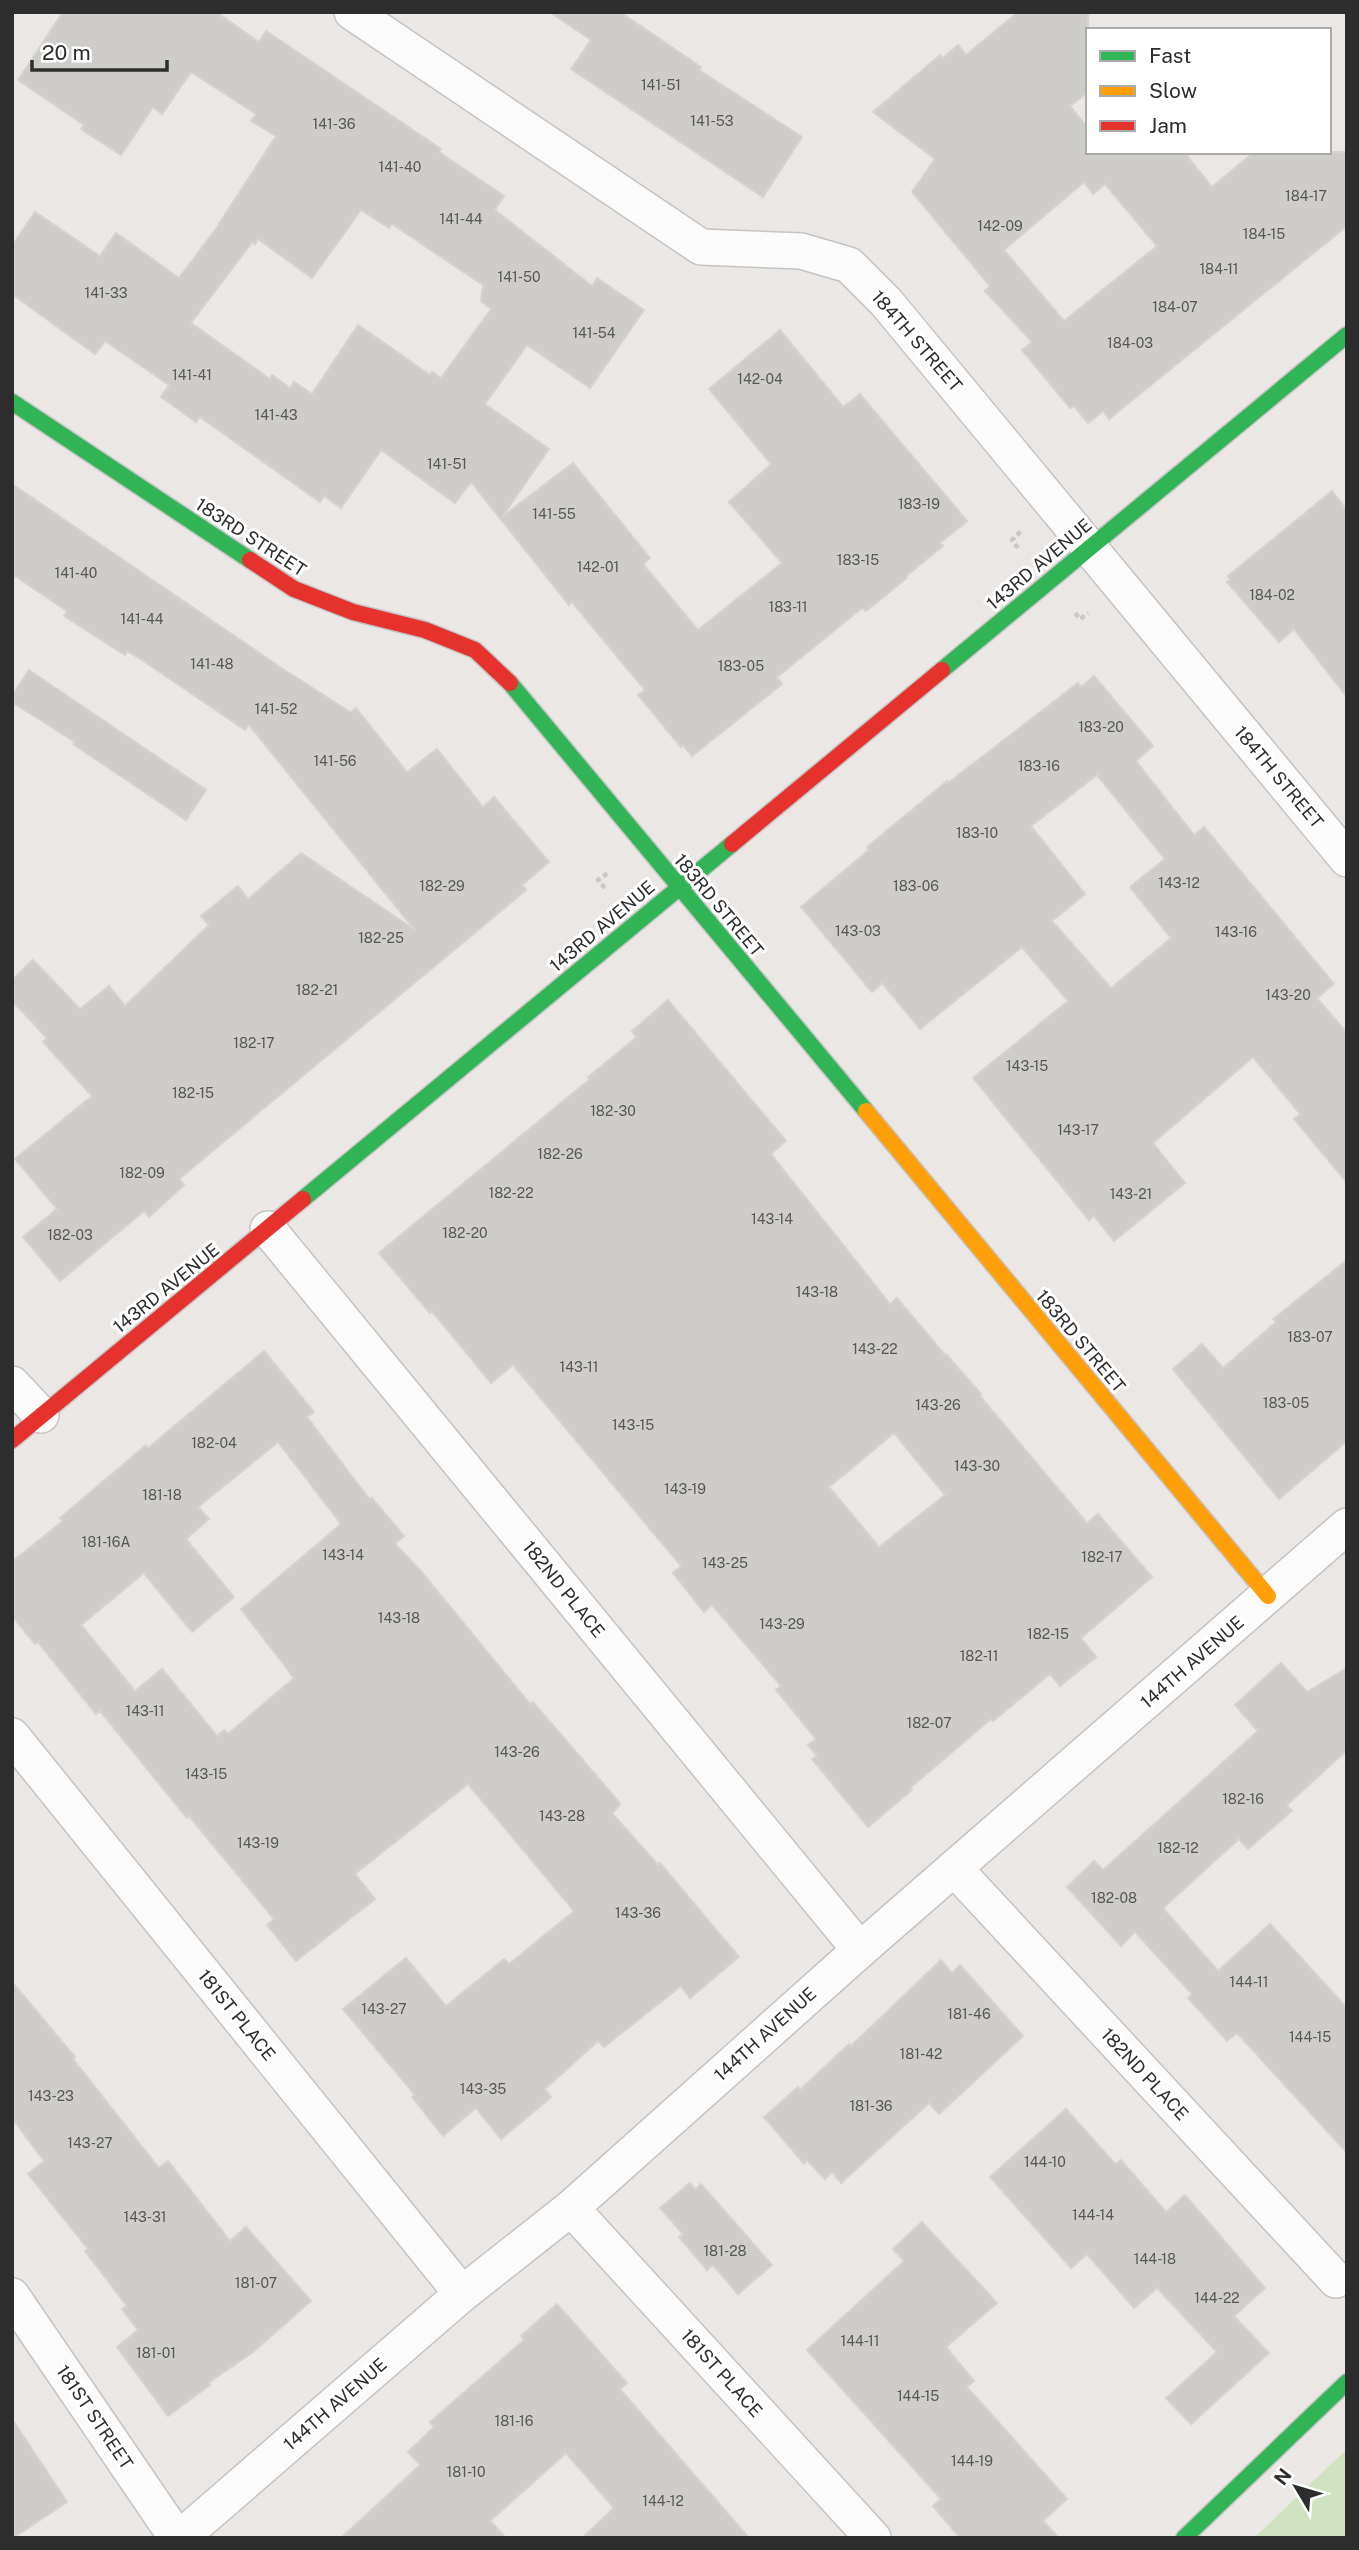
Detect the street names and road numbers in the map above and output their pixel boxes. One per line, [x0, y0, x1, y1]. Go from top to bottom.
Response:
street label: 184TH STREET [867, 286, 967, 396]
street label: 183RD STREET [192, 494, 310, 581]
street label: 143RD AVENUE [982, 514, 1096, 614]
street label: 184TH STREET [1230, 722, 1328, 833]
street label: 183RD STREET [670, 849, 768, 961]
street label: 143RD AVENUE [545, 876, 659, 976]
street label: 143RD AVENUE [109, 1239, 223, 1337]
street label: 183RD STREET [1032, 1285, 1130, 1397]
street label: 182ND PLACE [519, 1537, 609, 1641]
street label: 144TH AVENUE [1136, 1611, 1248, 1713]
street label: 181ST PLACE [194, 1965, 280, 2065]
street label: 144TH AVENUE [710, 1983, 820, 2085]
street label: 182ND PLACE [1097, 2024, 1193, 2124]
street label: 181ST PLACE [677, 2325, 767, 2421]
street label: 144TH AVENUE [279, 2353, 391, 2455]
street label: 181ST STREET [52, 2361, 138, 2473]

